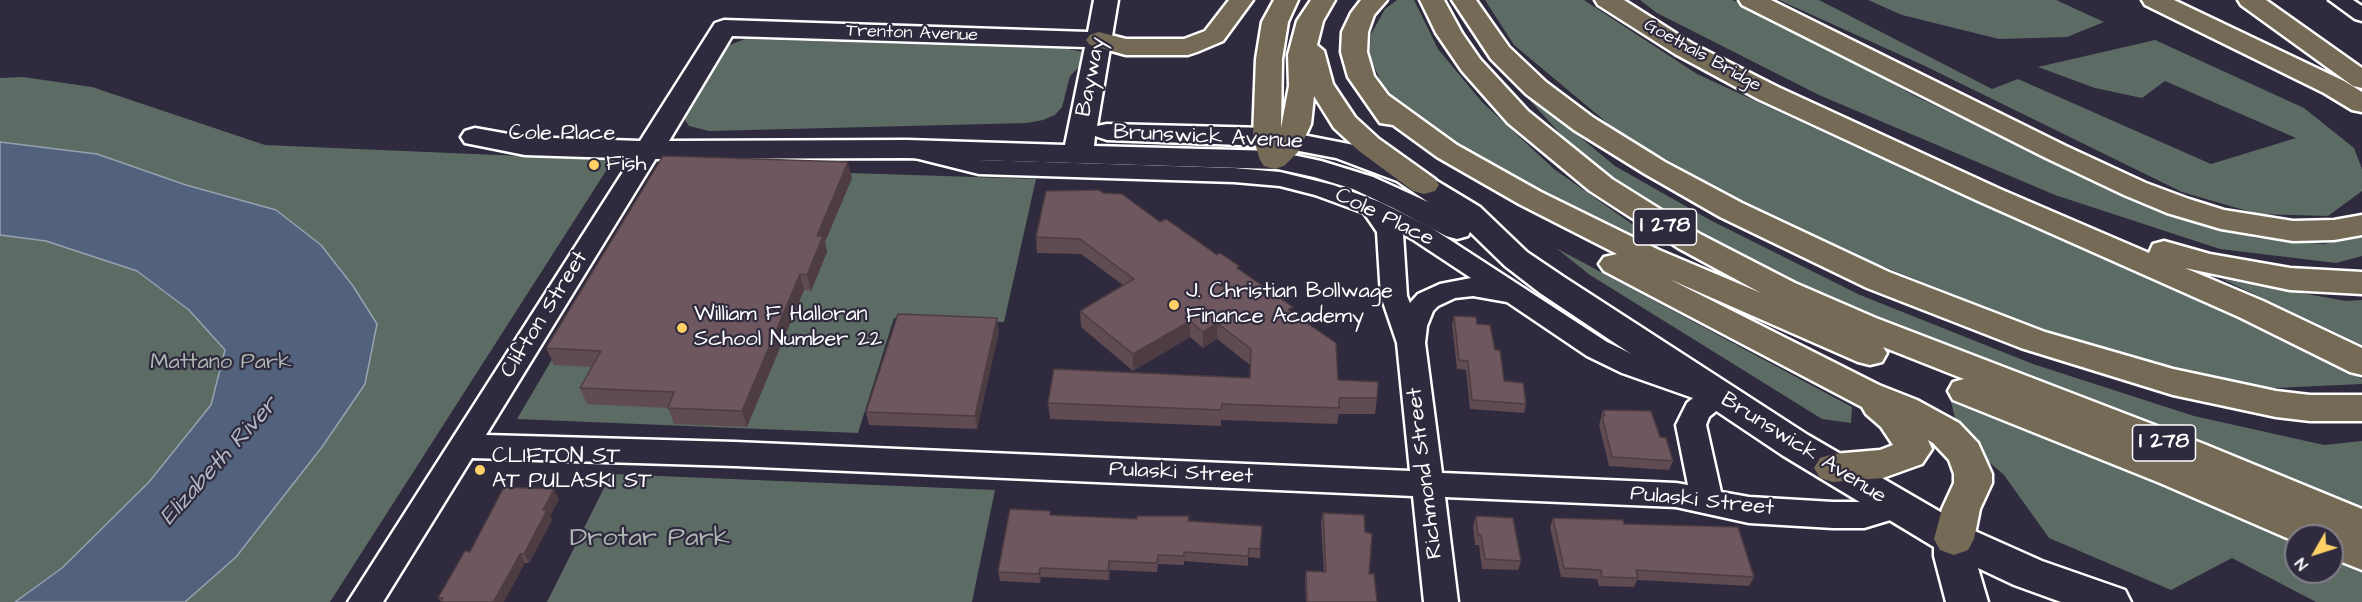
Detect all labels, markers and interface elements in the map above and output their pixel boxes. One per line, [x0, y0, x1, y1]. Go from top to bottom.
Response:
street label: Goethals Bridge [1640, 15, 1764, 97]
street label: Trenton Avenue [846, 21, 978, 47]
street label: Bayway [1071, 35, 1113, 119]
street label: Brunswick Avenue [1113, 120, 1303, 156]
street label: Cole Place [509, 121, 615, 147]
place label: Fish [606, 152, 646, 178]
marker: Fish [587, 158, 601, 172]
street label: Cole Place [1330, 183, 1438, 253]
road number: I 278 [1634, 209, 1696, 245]
street label: Clifton Street [496, 247, 594, 383]
place label: J. Christian Bollwage Finance Academy [1186, 279, 1393, 330]
marker: J. Christian Bollwage Finance Academy [1167, 298, 1181, 312]
place label: William F Halloran School Number 22 [694, 302, 882, 354]
marker: William F Halloran School Number 22 [675, 321, 689, 335]
park label: Mattano Park [150, 350, 292, 376]
street label: Richmond Street [1402, 386, 1450, 560]
street label: Brunswick Avenue [1716, 388, 1890, 510]
water label: Elizabeth River [155, 392, 285, 532]
road number: I 278 [2132, 425, 2196, 461]
place label: CLIFTON ST AT PULASKI ST [492, 444, 652, 496]
street label: Pulaski Street [1108, 457, 1254, 491]
marker: CLIFTON ST AT PULASKI ST [473, 463, 487, 477]
street label: Pulaski Street [1629, 481, 1775, 523]
park label: Drotar Park [570, 523, 730, 555]
north arrow [2284, 524, 2344, 584]
text: N [2290, 553, 2313, 575]

